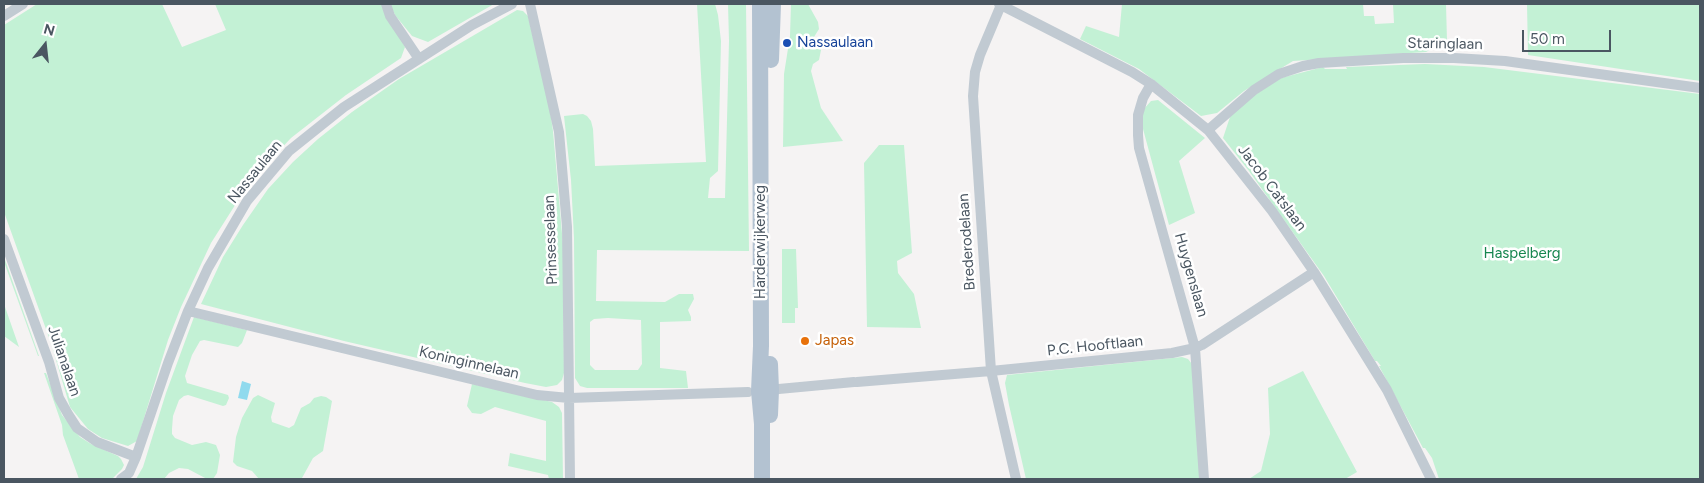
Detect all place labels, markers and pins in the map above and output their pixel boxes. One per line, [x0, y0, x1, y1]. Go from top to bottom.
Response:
place label: Nassaulaan [797, 34, 873, 52]
marker: Nassaulaan [781, 37, 793, 49]
place label: Japas [815, 332, 854, 350]
marker: Japas [799, 335, 811, 347]

